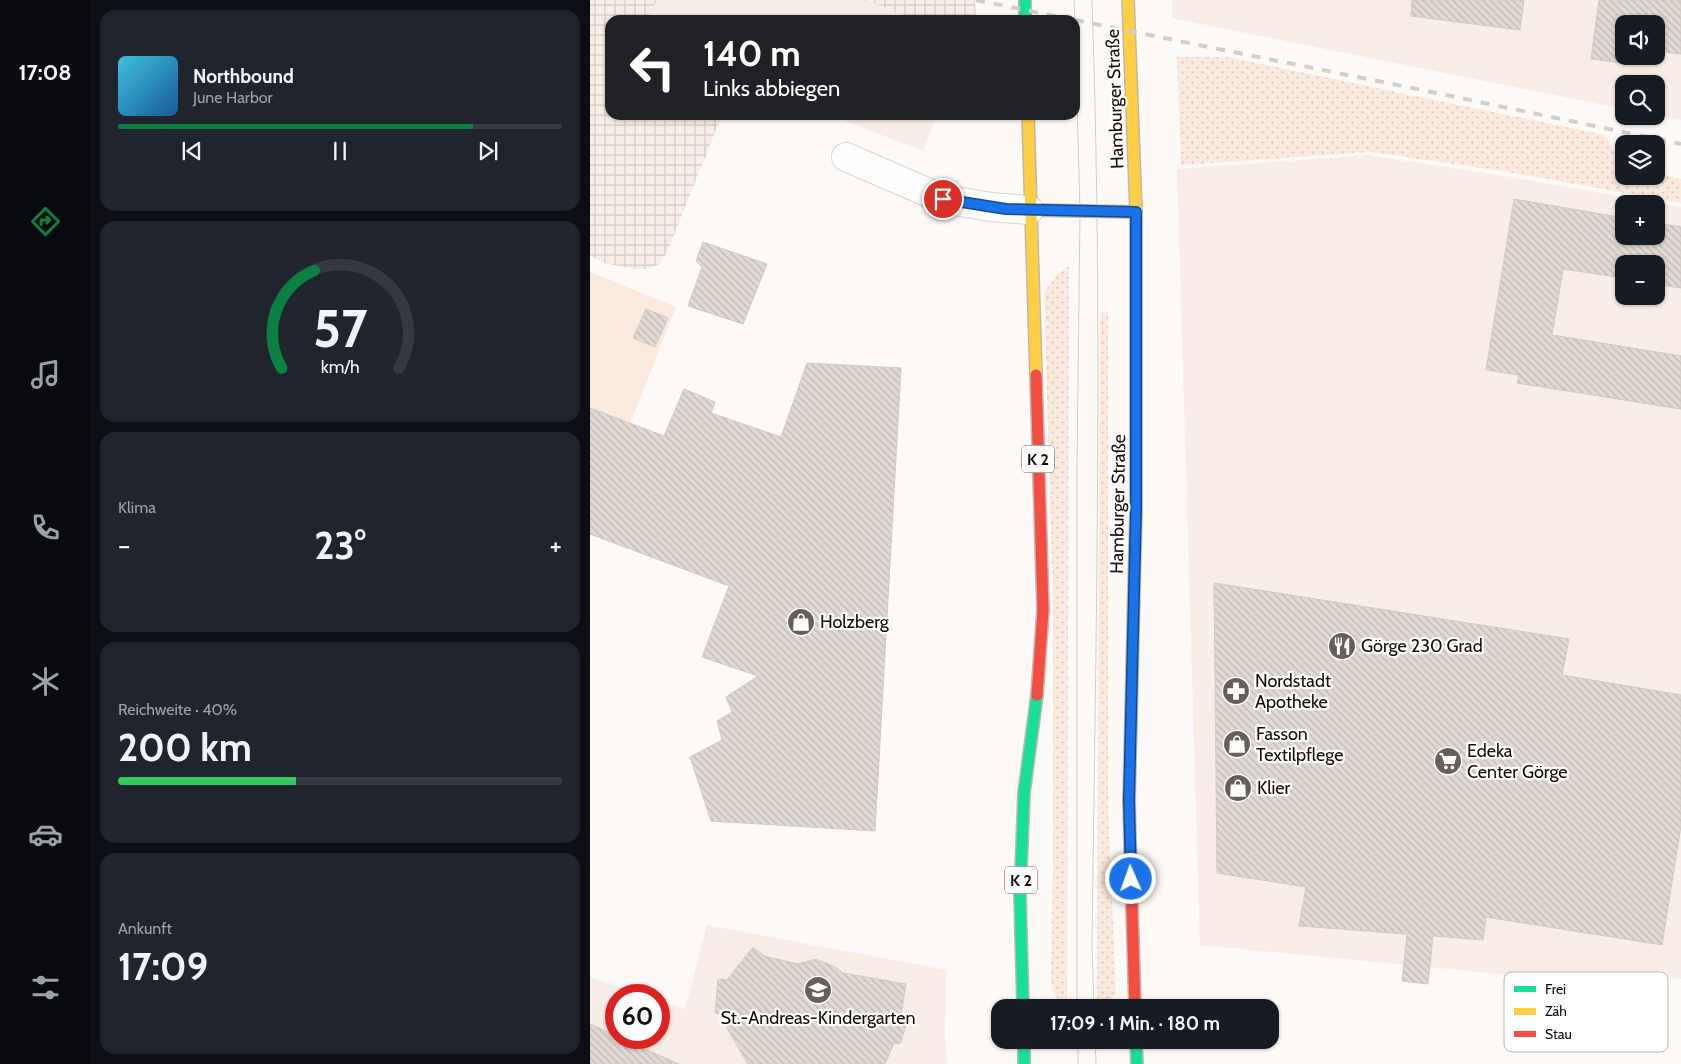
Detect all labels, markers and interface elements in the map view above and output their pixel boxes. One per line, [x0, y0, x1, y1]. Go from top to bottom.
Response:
map controls [1615, 15, 1665, 305]
button: sound [1615, 15, 1665, 65]
street label: Hamburger Straße [1102, 29, 1128, 169]
text: 140 m [703, 32, 801, 75]
icon: left [620, 35, 685, 100]
text: 17:08 [18, 59, 72, 86]
text: Northbound [193, 65, 294, 88]
text: Links abbiegen [703, 75, 840, 102]
button: search [1615, 75, 1665, 125]
text: June Harbor [193, 88, 273, 107]
button: layers [1615, 135, 1665, 185]
icon: previous [178, 137, 206, 165]
icon: pause [326, 137, 354, 165]
icon: next [474, 137, 502, 165]
pin [922, 178, 964, 220]
icon: arrive [929, 185, 957, 213]
button: + [1615, 195, 1665, 245]
icon: directions [28, 204, 63, 239]
button: − [1615, 255, 1665, 305]
text: 57 [313, 297, 368, 360]
text: km/h [320, 356, 360, 377]
icon: music [28, 357, 63, 392]
street label: Hamburger Straße [1106, 434, 1130, 574]
road number: K 2 [1022, 446, 1054, 472]
text: Klima [118, 498, 156, 517]
icon: phone [28, 510, 63, 545]
text: 23° [314, 522, 366, 569]
text: − [118, 528, 130, 562]
text: + [550, 528, 562, 562]
shop icon: Holzberg [786, 607, 816, 637]
place label: Holzberg [820, 611, 890, 633]
restaurant icon: Görge 230 Grad [1327, 631, 1357, 661]
place label: Görge 230 Grad [1361, 635, 1483, 657]
icon: climate [28, 664, 63, 699]
place label: Nordstadt Apotheke [1255, 670, 1331, 713]
pharmacy icon: Nordstadt Apotheke [1221, 676, 1251, 706]
text: Reichweite · 40% [118, 700, 237, 719]
place label: Fasson Textilpflege [1256, 723, 1343, 766]
text: 200 km [118, 724, 252, 771]
shop icon: Fasson Textilpflege [1222, 729, 1252, 759]
place label: Edeka Center Görge [1467, 740, 1568, 783]
supermarket icon: Edeka Center Görge [1433, 746, 1463, 776]
shop icon: Klier [1223, 773, 1253, 803]
place label: Klier [1257, 777, 1290, 799]
icon: car [28, 817, 63, 852]
position arrow [1104, 852, 1156, 904]
road number: K 2 [1005, 866, 1037, 894]
text: Ankunft [118, 919, 172, 938]
text: 17:09 [118, 943, 208, 990]
icon: filters [28, 970, 63, 1005]
legend [1504, 972, 1668, 1052]
school or university icon: St.-Andreas-Kindergarten [803, 975, 833, 1005]
text: Frei [1545, 980, 1566, 998]
speed limit sign: 60 [605, 984, 670, 1049]
text: Zäh [1545, 1002, 1567, 1020]
place label: St.-Andreas-Kindergarten [720, 1007, 916, 1029]
text: 17:09 · 1 Min. · 180 m [1050, 1012, 1220, 1035]
text: Stau [1545, 1025, 1572, 1043]

